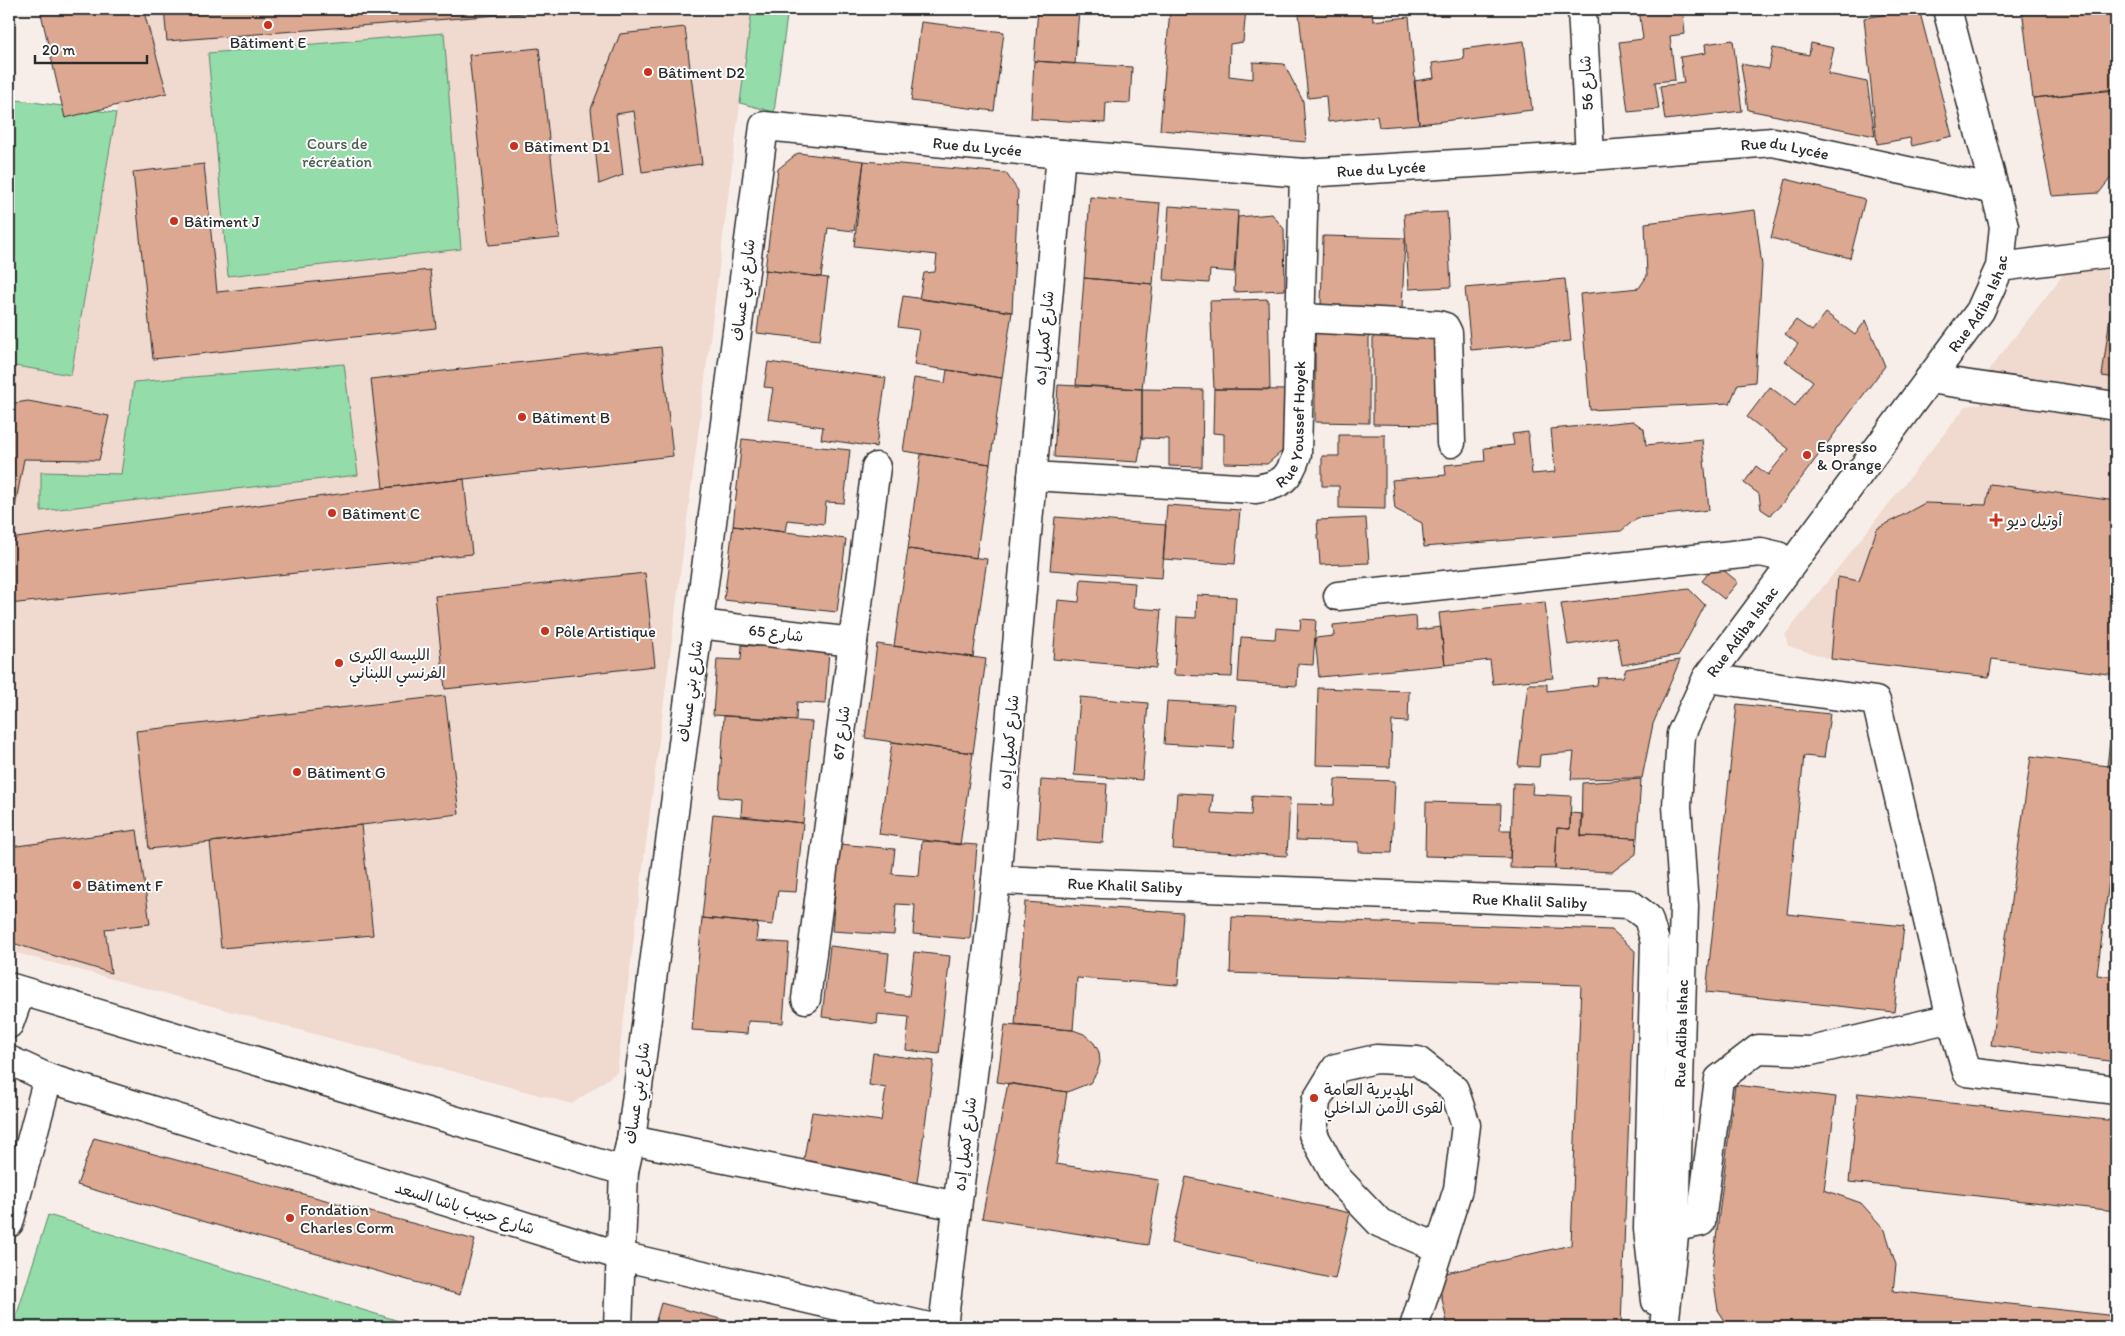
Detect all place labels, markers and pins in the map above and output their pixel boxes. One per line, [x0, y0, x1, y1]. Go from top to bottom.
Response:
marker: Bâtiment E [262, 19, 274, 31]
place label: Bâtiment E [230, 33, 307, 52]
place label: Bâtiment D2 [658, 63, 745, 82]
marker: Bâtiment D2 [642, 66, 654, 78]
place label: Bâtiment D1 [524, 137, 610, 156]
marker: Bâtiment D1 [508, 140, 520, 152]
place label: Bâtiment J [184, 212, 260, 231]
marker: Bâtiment J [168, 215, 180, 227]
place label: Bâtiment B [532, 408, 610, 427]
marker: Bâtiment B [516, 411, 528, 423]
place label: Espresso & Orange [1817, 437, 1882, 474]
marker: Espresso & Orange [1801, 449, 1813, 461]
place label: Bâtiment C [342, 504, 420, 523]
marker: Bâtiment C [326, 507, 338, 519]
place label: أوتيل ديو [2006, 511, 2062, 531]
marker: أوتيل ديو [1989, 513, 2003, 527]
place label: Pôle Artistique [555, 622, 656, 641]
marker: Pôle Artistique [539, 625, 551, 637]
place label: الليسه الكبرى الفرنسي اللبناني [349, 645, 446, 687]
marker: الليسه الكبرى الفرنسي اللبناني [333, 657, 345, 669]
place label: Bâtiment G [307, 763, 386, 782]
marker: Bâtiment G [291, 766, 303, 778]
place label: Bâtiment F [87, 876, 164, 895]
marker: Bâtiment F [71, 879, 83, 891]
place label: المديرية العامة لقوى الأمن الداخلي [1324, 1080, 1443, 1122]
marker: المديرية العامة لقوى الأمن الداخلي [1308, 1092, 1320, 1104]
place label: Fondation Charles Corm [300, 1200, 395, 1237]
marker: Fondation Charles Corm [284, 1212, 296, 1224]

